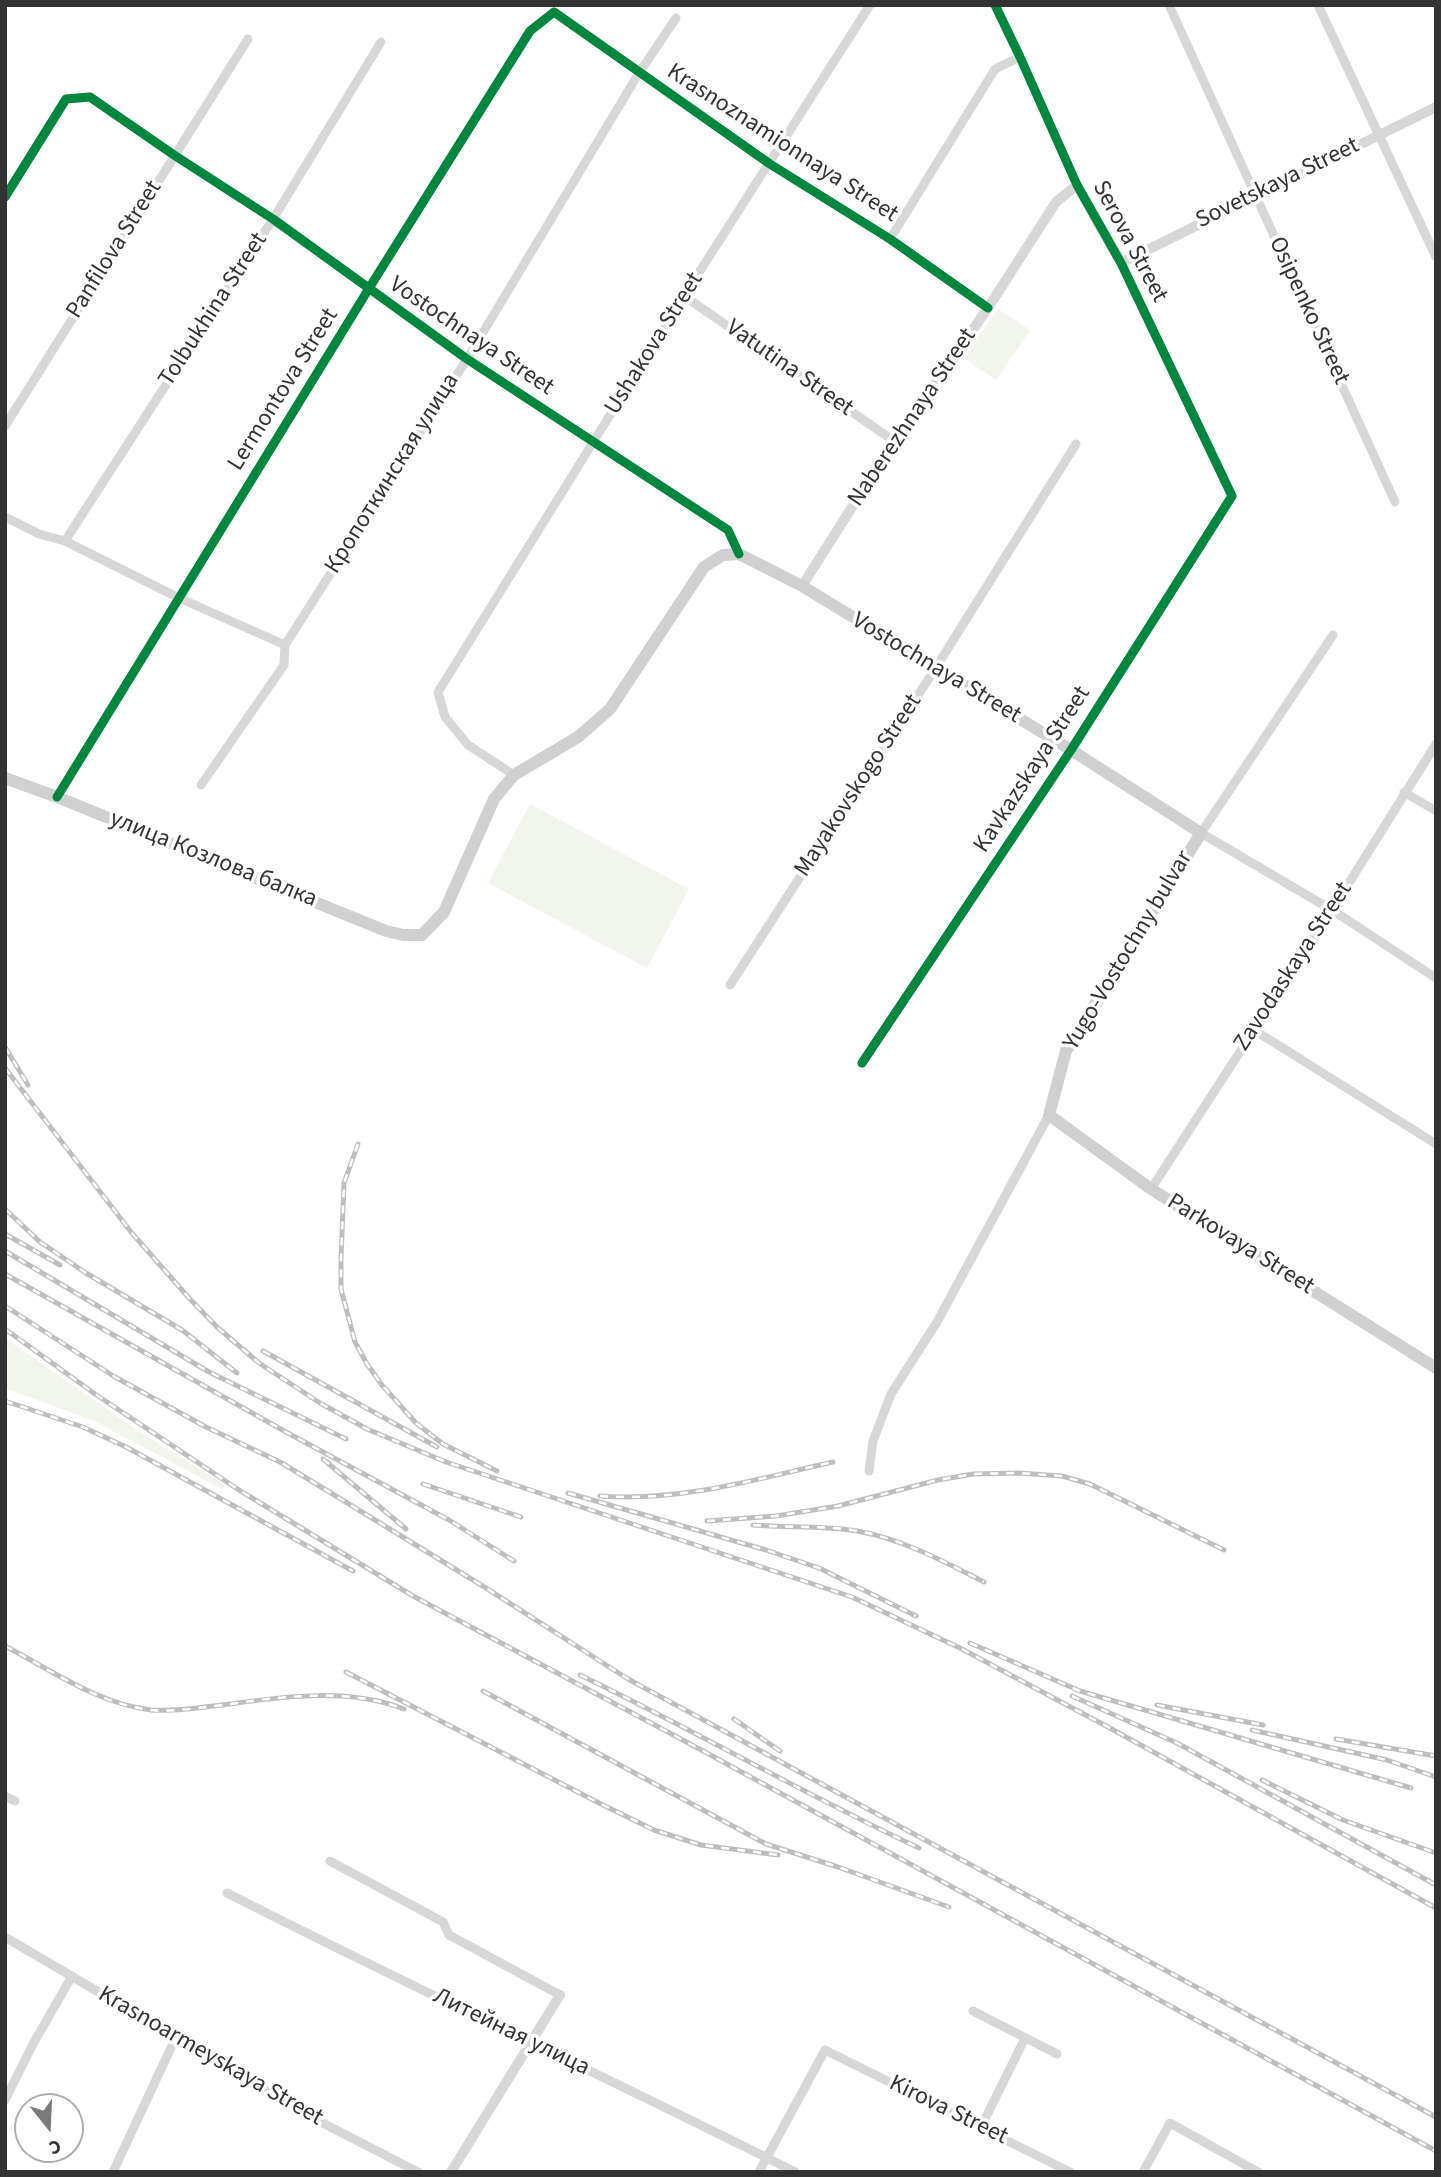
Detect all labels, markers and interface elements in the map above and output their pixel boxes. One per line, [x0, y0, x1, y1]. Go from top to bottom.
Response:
street label: Krasnoznamionnaya Street [661, 58, 903, 230]
street label: Sovetskaya Street [1192, 132, 1364, 236]
street label: Panfilova Street [61, 176, 169, 324]
street label: Serova Street [1085, 176, 1173, 308]
street label: Tolbukhina Street [154, 228, 274, 392]
street label: Osipenko Street [1261, 233, 1355, 389]
street label: Ushakova Street [600, 267, 710, 421]
street label: Vostochnaya Street [383, 271, 559, 403]
street label: Lermontova Street [222, 303, 346, 477]
street label: Vatutina Street [720, 314, 858, 424]
street label: Naberezhnaya Street [843, 323, 983, 513]
street label: Кропоткинская улица [320, 369, 466, 579]
street label: Vostochnaya Street [846, 607, 1026, 731]
street label: Kavkazskaya Street [968, 681, 1098, 859]
street label: Mayakovskogo Street [789, 689, 929, 883]
street label: улица Козлова балка [105, 805, 321, 915]
street label: Yugo-Vostochny bulvar [1058, 846, 1200, 1056]
street label: Zavodaskaya Street [1229, 877, 1359, 1057]
street label: Parkovaya Street [1161, 1188, 1319, 1302]
street label: Krasnoarmeyskaya Street [93, 1981, 327, 2133]
street label: Литейная улица [428, 1983, 594, 2083]
street label: Kirova Street [884, 2070, 1012, 2152]
north arrow [14, 2093, 84, 2163]
text: С [46, 2132, 64, 2161]

